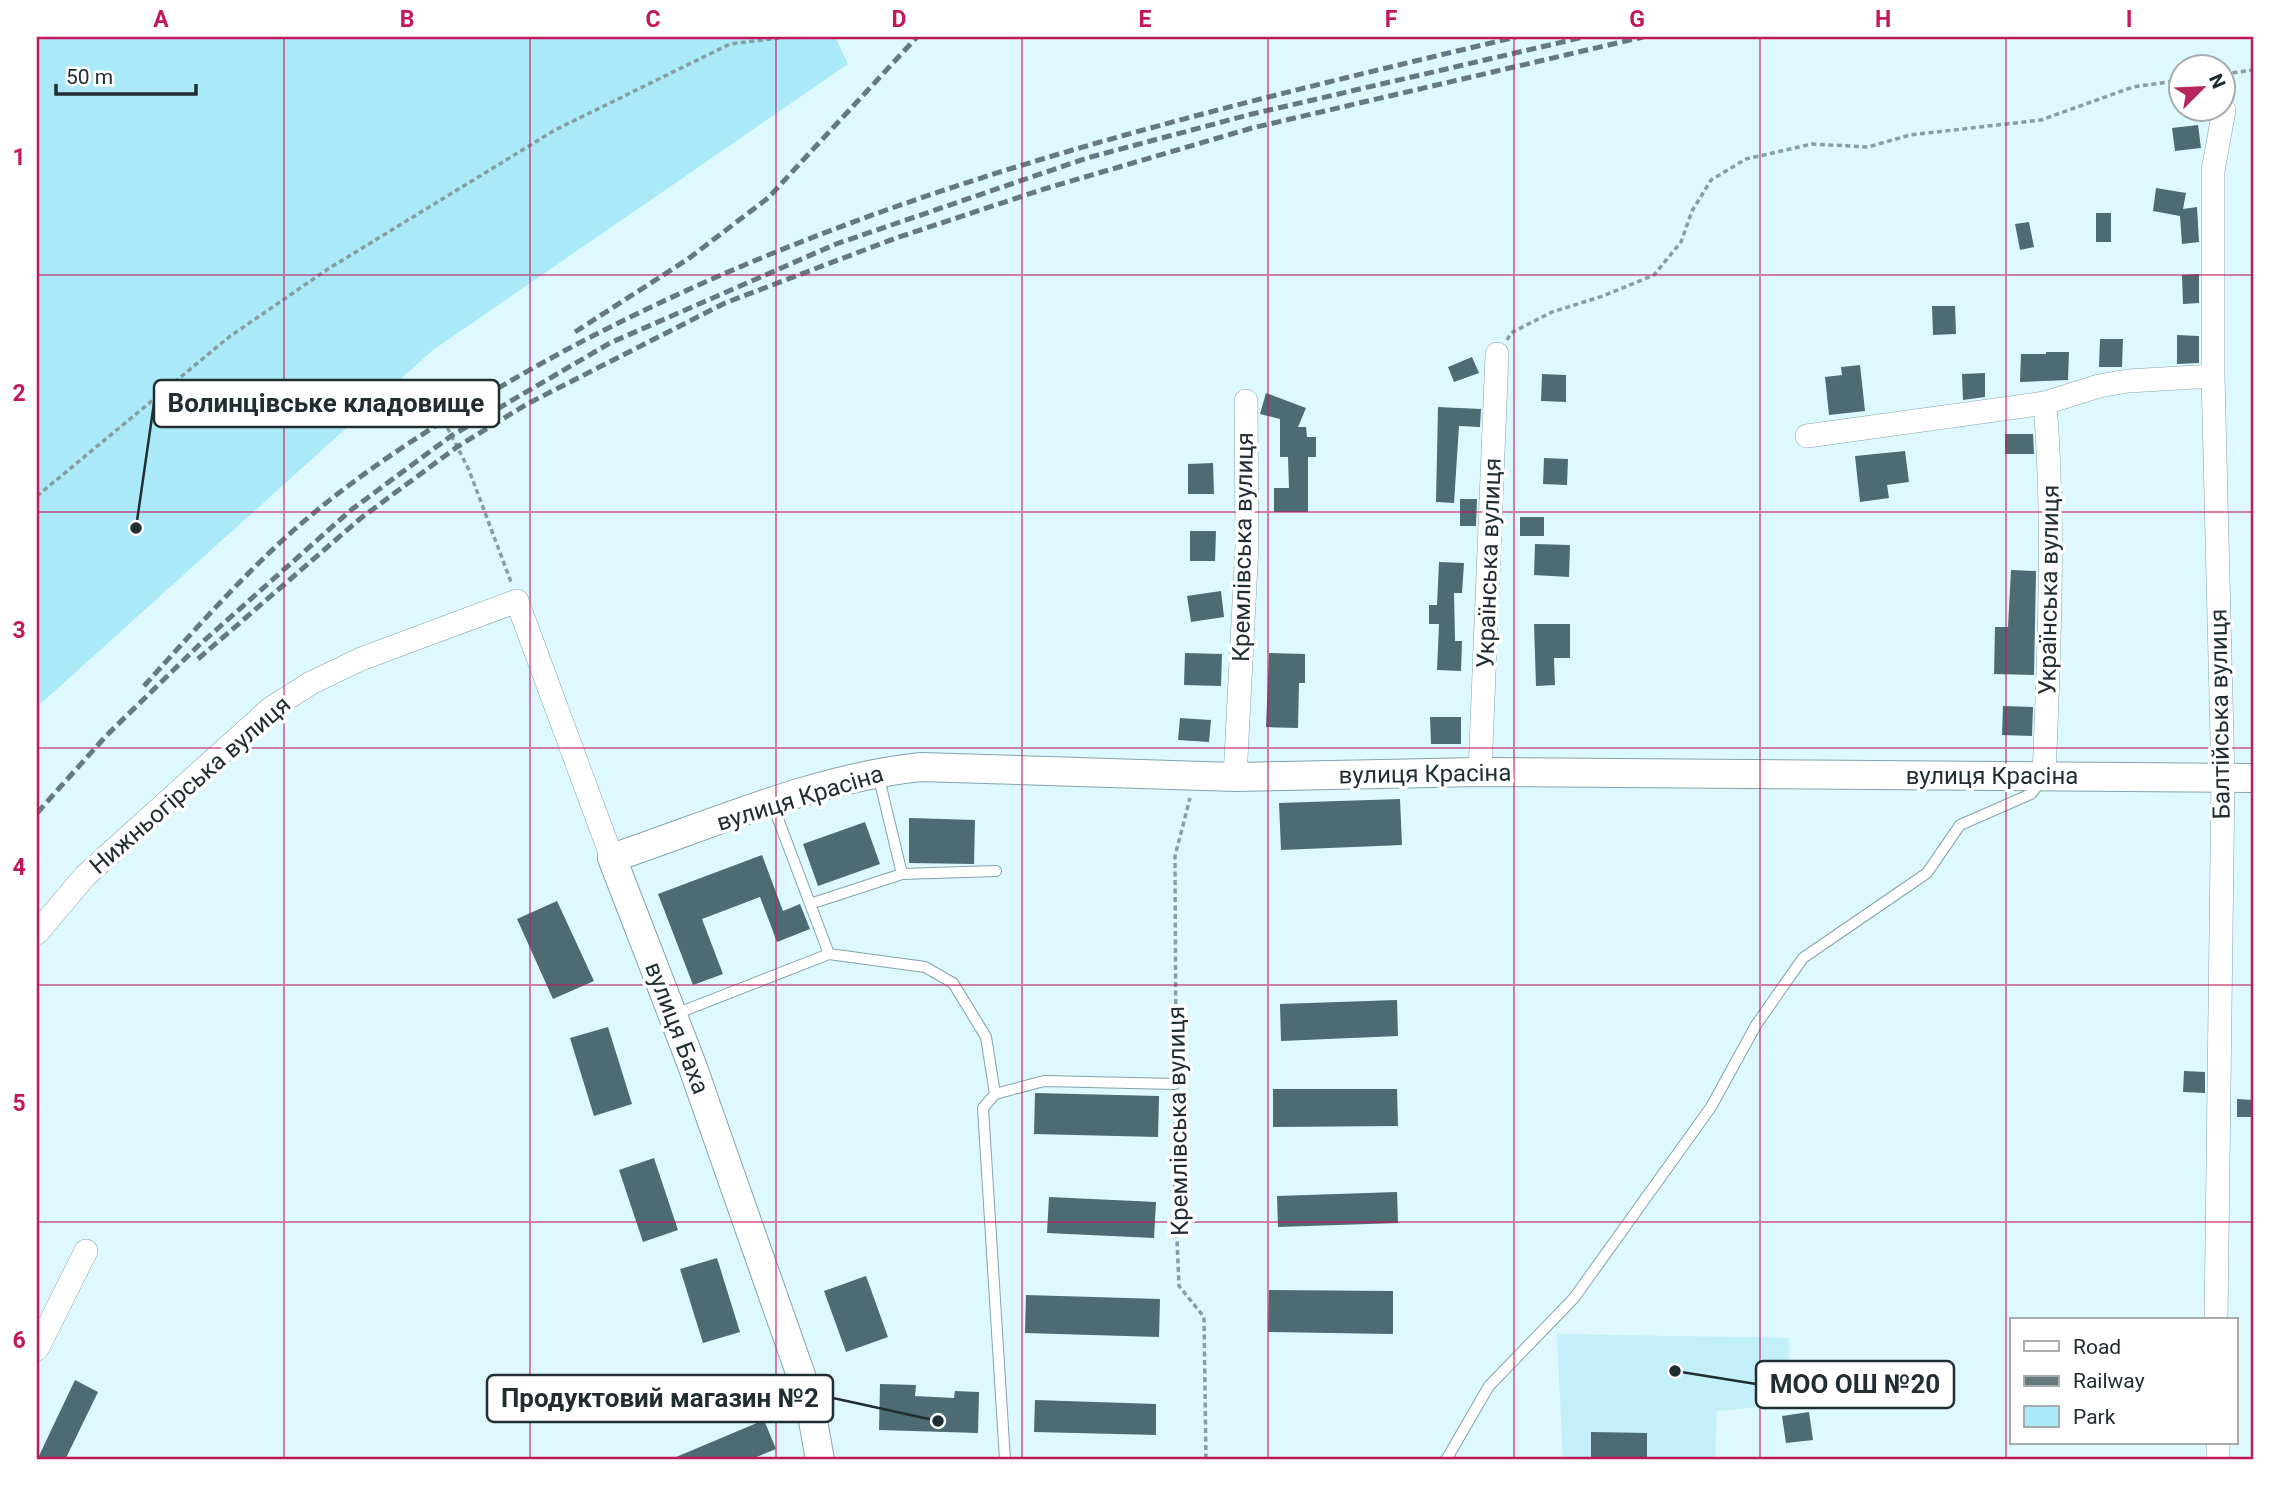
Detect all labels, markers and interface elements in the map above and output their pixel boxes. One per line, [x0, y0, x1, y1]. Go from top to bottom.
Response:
text: A [153, 6, 169, 33]
text: B [400, 6, 414, 33]
text: C [645, 6, 661, 33]
text: D [892, 6, 906, 33]
text: E [1139, 6, 1152, 33]
text: F [1385, 6, 1398, 33]
text: G [1629, 6, 1645, 33]
text: H [1875, 6, 1891, 33]
text: I [2126, 6, 2132, 33]
scale bar [56, 52, 196, 96]
north arrow [2168, 52, 2238, 122]
text: 50 m [66, 65, 113, 89]
text: N [2204, 70, 2230, 92]
text: 1 [12, 144, 26, 171]
text: 2 [12, 380, 26, 407]
callout: Волинцівське кладовище [154, 380, 499, 427]
text: Волинцівське кладовище [168, 388, 484, 418]
street label: Кремлівська вулиця [1227, 432, 1259, 662]
street label: Українська вулиця [1471, 457, 1507, 669]
street label: Українська вулиця [2033, 485, 2065, 695]
street label: Балтійська вулиця [2204, 608, 2236, 820]
text: 3 [12, 617, 26, 644]
street label: Нижньогірська вулиця [84, 690, 296, 880]
street label: вулиця Красіна [1338, 758, 1512, 790]
street label: вулиця Красіна [713, 759, 887, 837]
street label: вулиця Красіна [1906, 762, 2078, 790]
text: 4 [12, 854, 26, 881]
street label: вулиця Баха [639, 958, 715, 1098]
street label: Кремлівська вулиця [1162, 1006, 1194, 1236]
text: 5 [12, 1090, 26, 1117]
legend [2010, 1318, 2238, 1444]
text: 6 [12, 1327, 26, 1354]
text: Road [2073, 1335, 2121, 1359]
callout: МОО ОШ №20 [1756, 1361, 1954, 1408]
text: МОО ОШ №20 [1770, 1369, 1940, 1399]
text: Railway [2073, 1369, 2145, 1393]
callout: Продуктовий магазин №2 [487, 1375, 833, 1422]
text: Продуктовий магазин №2 [501, 1383, 819, 1413]
text: Park [2073, 1405, 2116, 1429]

